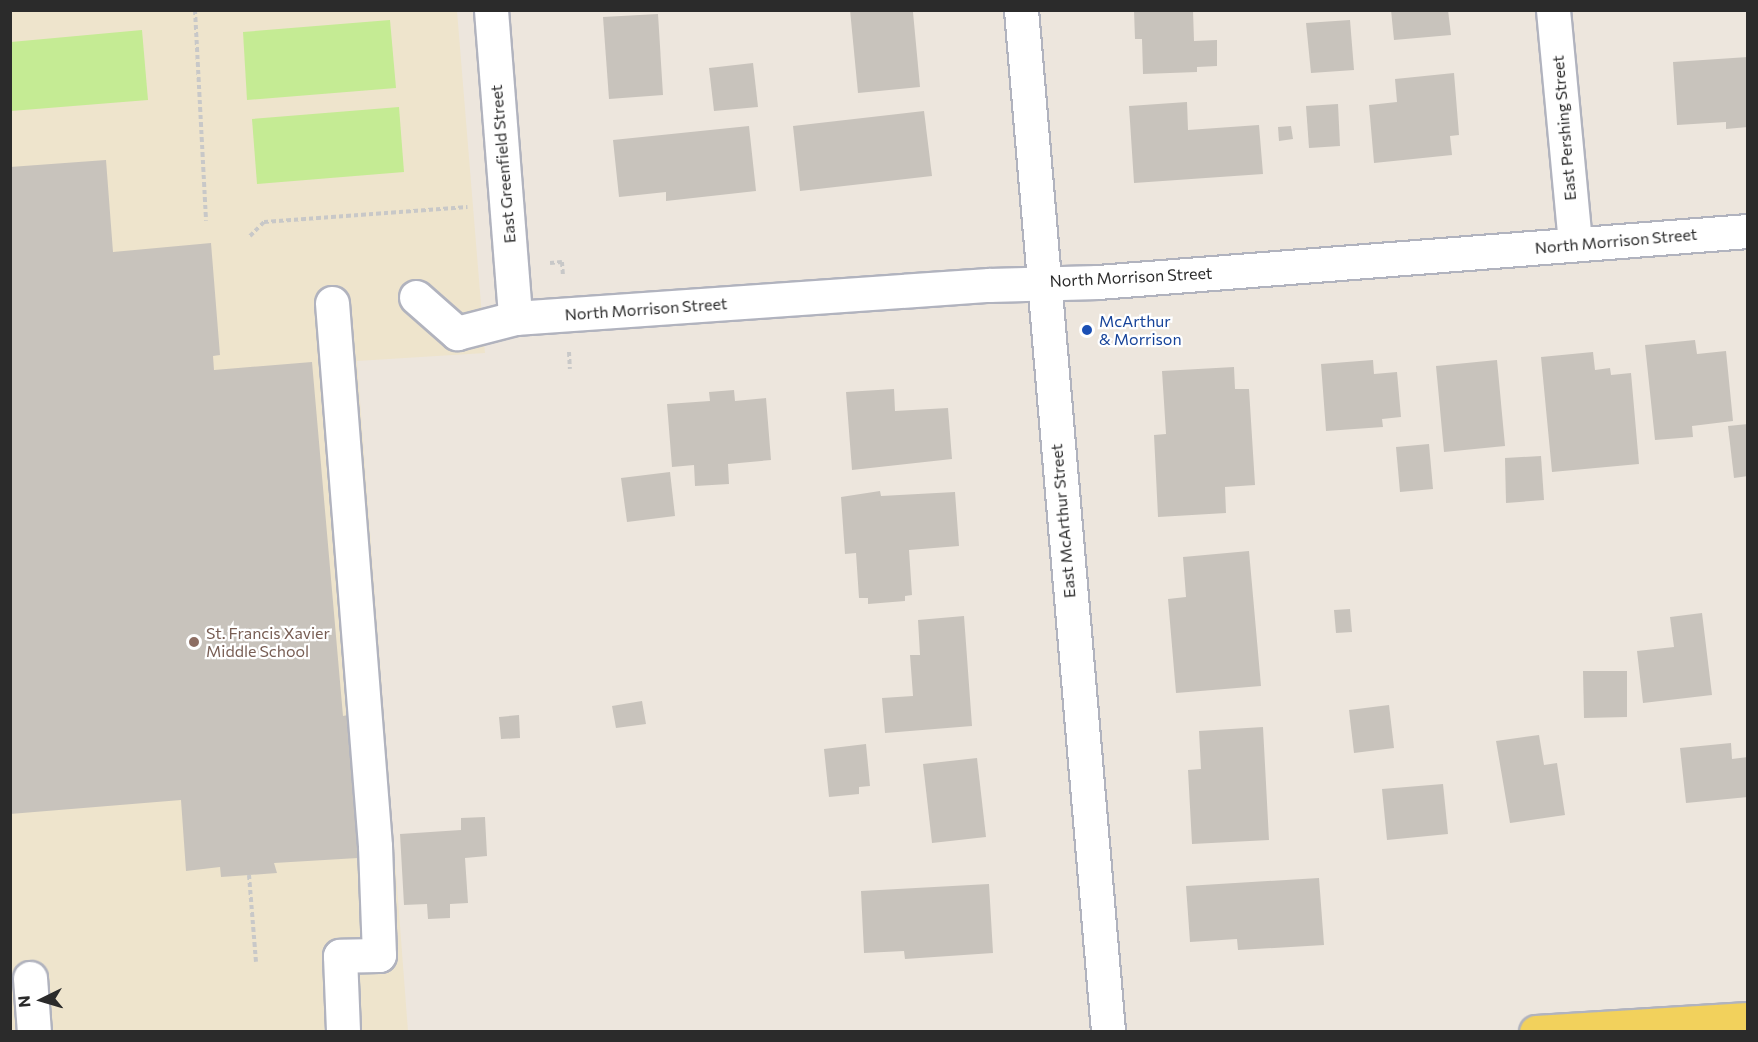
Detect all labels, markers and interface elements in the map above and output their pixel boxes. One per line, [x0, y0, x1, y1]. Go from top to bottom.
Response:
street label: East Pershing Street [1548, 55, 1580, 201]
street label: East Greenfield Street [487, 84, 519, 244]
street label: North Morrison Street [1534, 224, 1698, 258]
street label: North Morrison Street [1049, 263, 1213, 291]
street label: North Morrison Street [564, 294, 728, 324]
place label: McArthur & Morrison [1099, 311, 1182, 349]
marker: McArthur & Morrison [1080, 323, 1094, 337]
street label: East McArthur Street [1047, 443, 1079, 599]
place label: St. Francis Xavier Middle School [206, 623, 330, 661]
marker: St. Francis Xavier Middle School [187, 635, 201, 649]
north arrow [12, 970, 72, 1030]
text: N [14, 995, 34, 1008]

